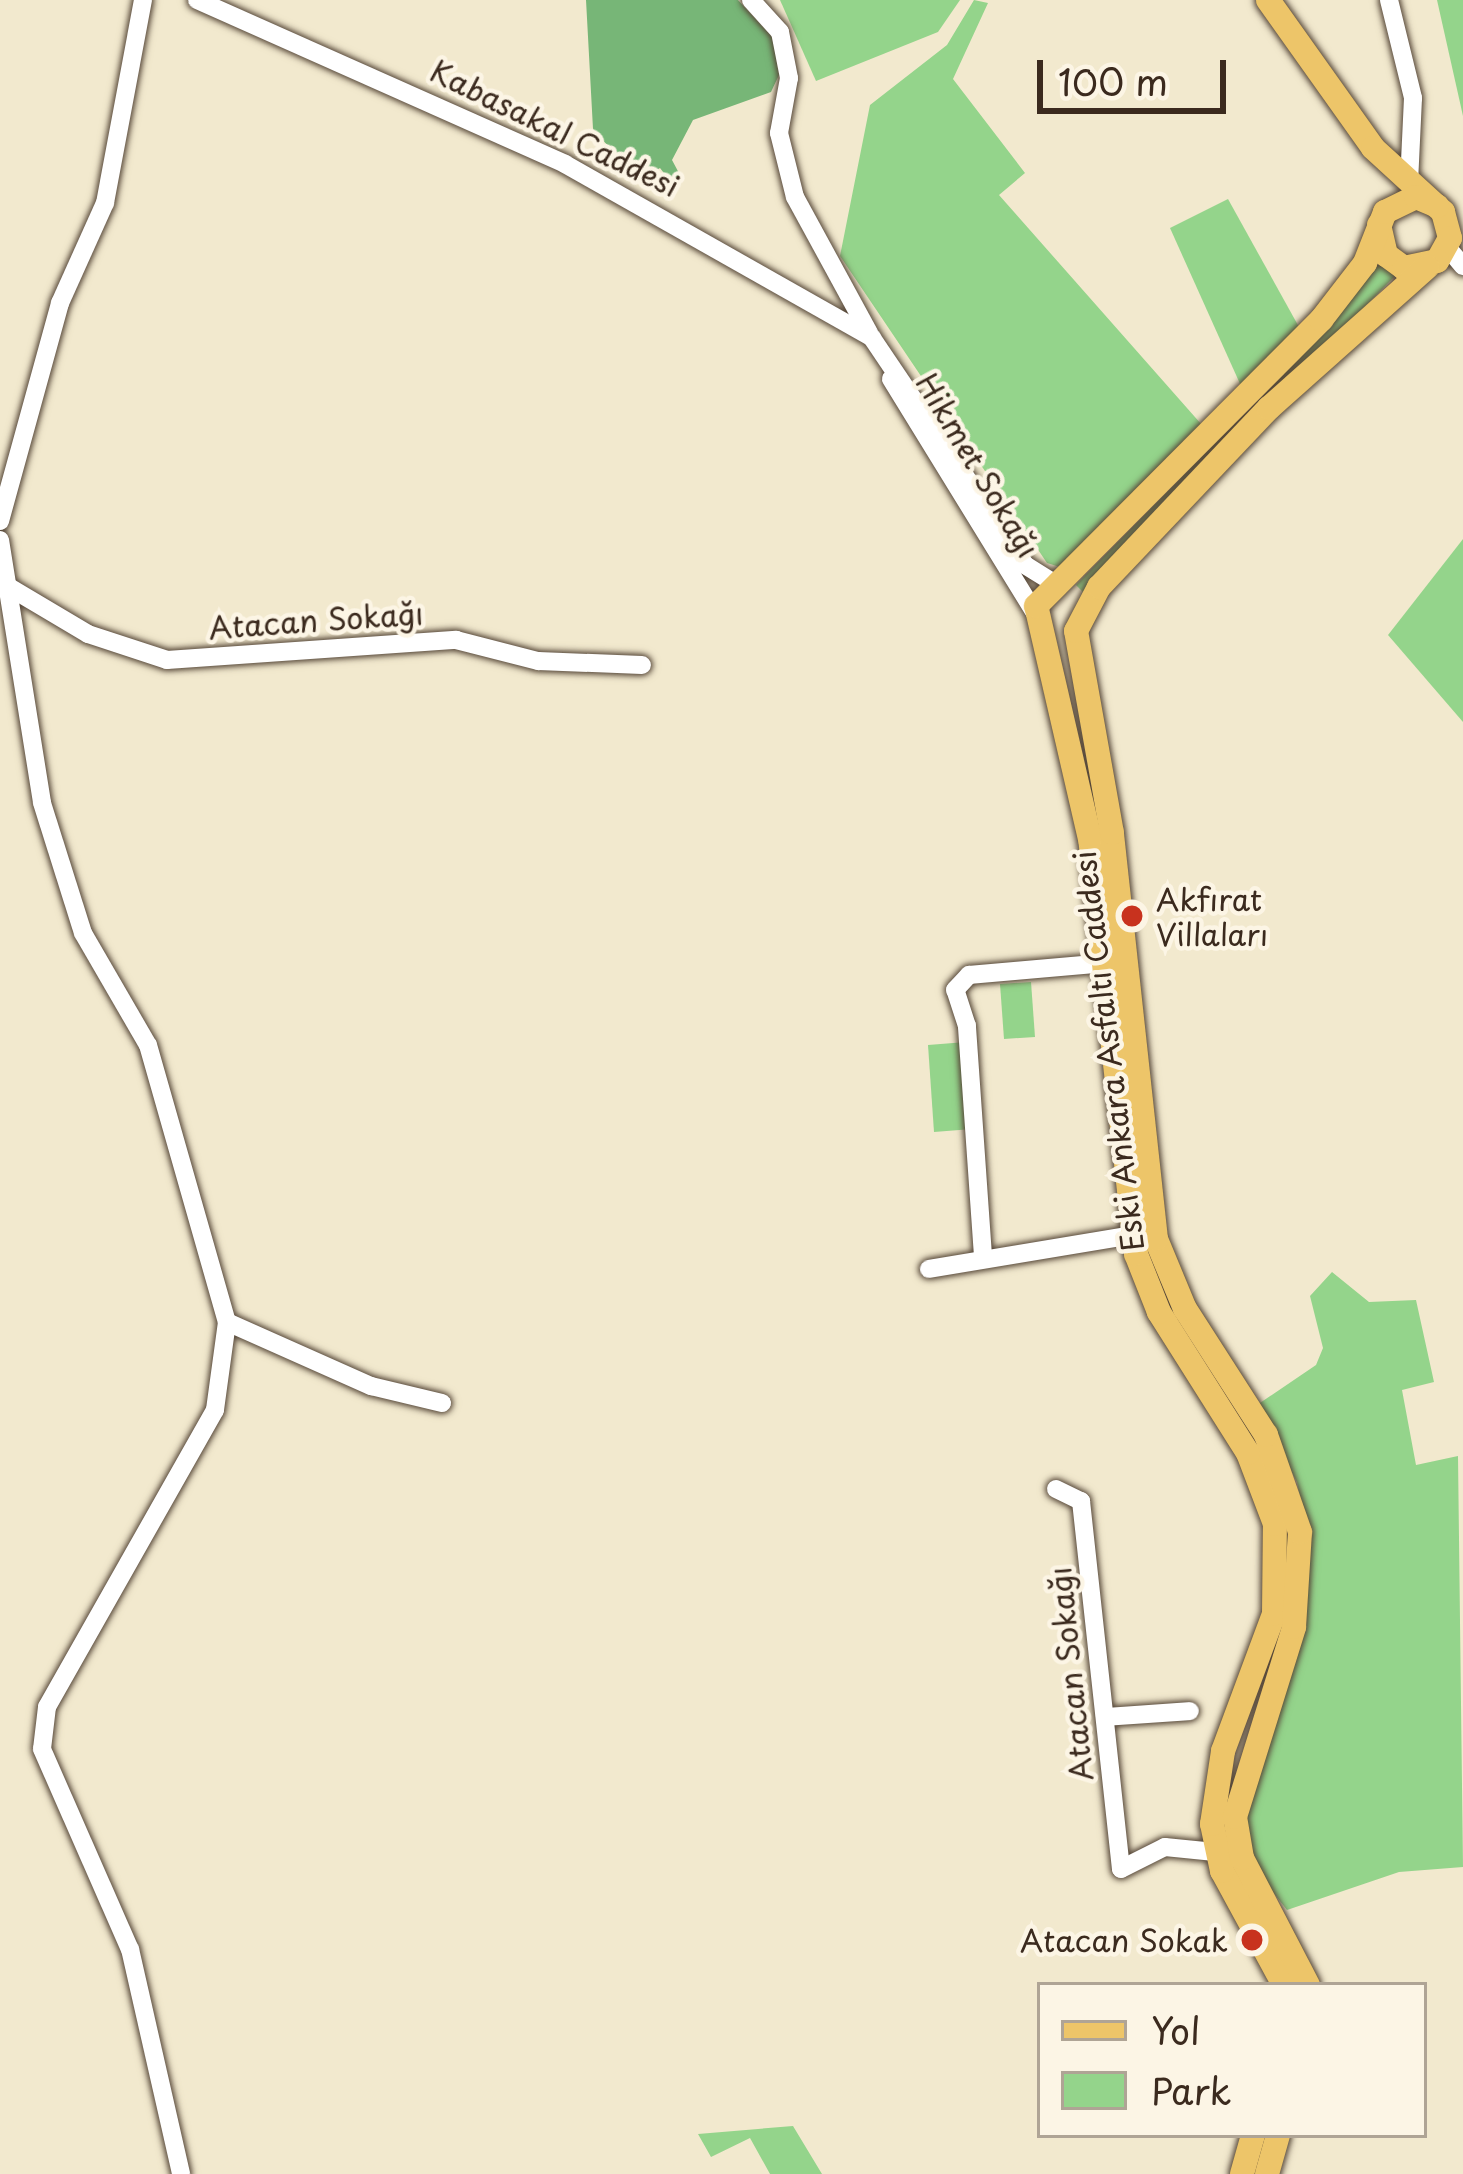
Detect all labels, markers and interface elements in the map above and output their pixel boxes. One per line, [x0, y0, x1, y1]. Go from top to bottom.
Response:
scale bar [1043, 36, 1232, 110]
street label: Kabasakal Caddesi [423, 51, 687, 205]
text: 100 m [1058, 54, 1168, 108]
street label: Hikmet Sokağı [908, 364, 1048, 566]
street label: Atacan Sokağı [208, 595, 424, 645]
street label: Eski Ankara Asfaltı Caddesi [1065, 847, 1151, 1255]
place label: Akfırat Villaları [1156, 881, 1268, 952]
marker: Akfırat Villaları [1119, 903, 1145, 929]
street label: Atacan Sokağı [1041, 1566, 1099, 1782]
place label: Atacan Sokak [1021, 1922, 1228, 1958]
marker: Atacan Sokak [1239, 1927, 1265, 1953]
legend [1037, 1982, 1427, 2138]
text: Yol [1151, 2003, 1200, 2057]
text: Park [1151, 2063, 1231, 2117]

